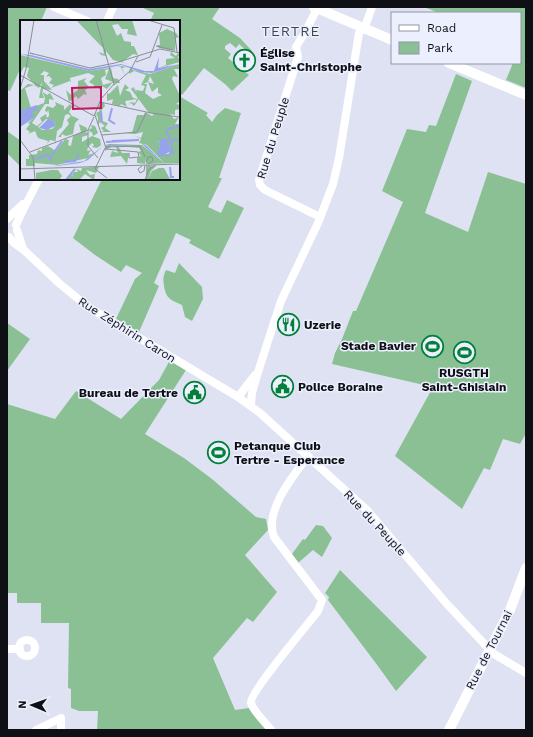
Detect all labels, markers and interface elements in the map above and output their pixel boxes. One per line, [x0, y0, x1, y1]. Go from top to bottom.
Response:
legend [391, 12, 521, 64]
inset map [20, 20, 180, 180]
text: Road [427, 21, 456, 35]
district label: TERTRE [261, 23, 321, 39]
text: Park [427, 41, 453, 55]
place label: Église Saint-Christophe [260, 46, 362, 74]
church icon: Église Saint-Christophe [231, 47, 257, 73]
street label: Rue du Peuple [254, 95, 292, 181]
street label: Rue Zéphirin Caron [76, 294, 178, 366]
restaurant icon: Uzerie [275, 312, 301, 338]
place label: Uzerie [304, 318, 341, 332]
sports icon: Stade Bavier [419, 333, 445, 359]
place label: Stade Bavier [341, 339, 417, 353]
sports icon: RUSGTH Saint-Ghislain [451, 339, 477, 365]
place label: RUSGTH Saint-Ghislain [422, 366, 506, 394]
public building icon: Police Boraine [270, 374, 296, 400]
public building icon: Bureau de Tertre [181, 380, 207, 406]
place label: Police Boraine [298, 380, 383, 394]
place label: Bureau de Tertre [79, 386, 178, 400]
place label: Petanque Club Tertre - Esperance [234, 439, 345, 467]
sports icon: Petanque Club Tertre - Esperance [205, 440, 231, 466]
street label: Rue du Peuple [341, 487, 409, 559]
street label: Rue de Tournai [463, 608, 515, 692]
north arrow [12, 685, 52, 725]
text: N [16, 700, 29, 709]

